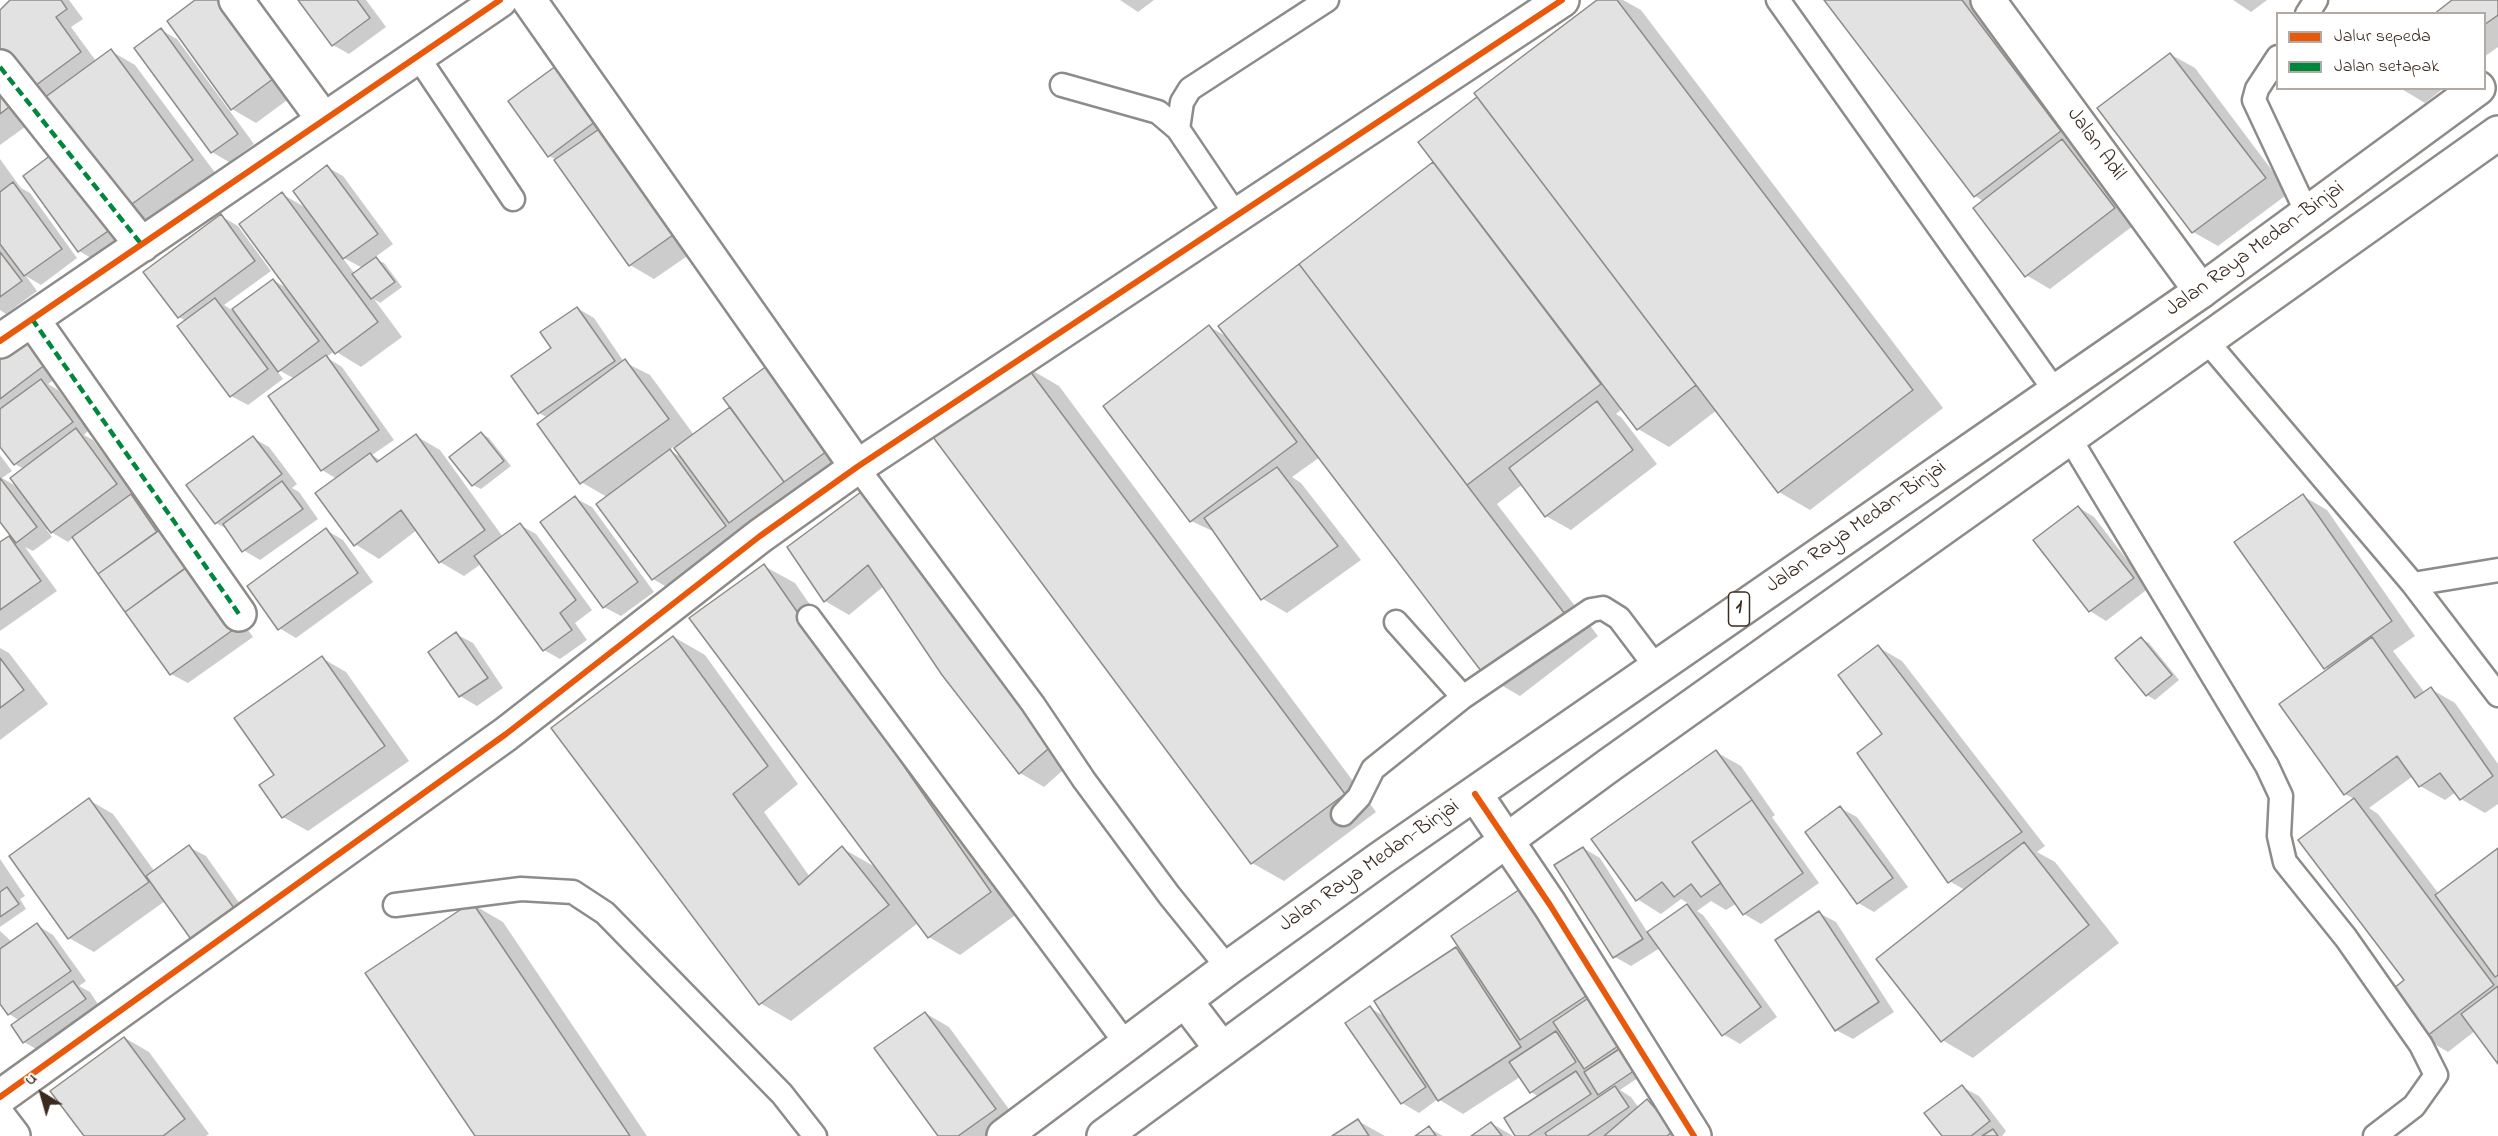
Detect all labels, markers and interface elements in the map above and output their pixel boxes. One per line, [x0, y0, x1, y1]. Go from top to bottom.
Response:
legend [2276, 12, 2486, 90]
text: Jalur sepeda [2334, 24, 2431, 50]
text: Jalan setapak [2334, 54, 2439, 80]
street label: Jalan Adil [2060, 104, 2130, 186]
street label: Jalan Raya Medan-Binjai [2162, 177, 2350, 323]
street label: Jalan Raya Medan-Binjai [1762, 456, 1952, 600]
road number: 1 [1728, 592, 1750, 626]
street label: Jalan Raya Medan-Binjai [1275, 795, 1465, 939]
north arrow [12, 1064, 72, 1124]
text: U [20, 1067, 42, 1092]

